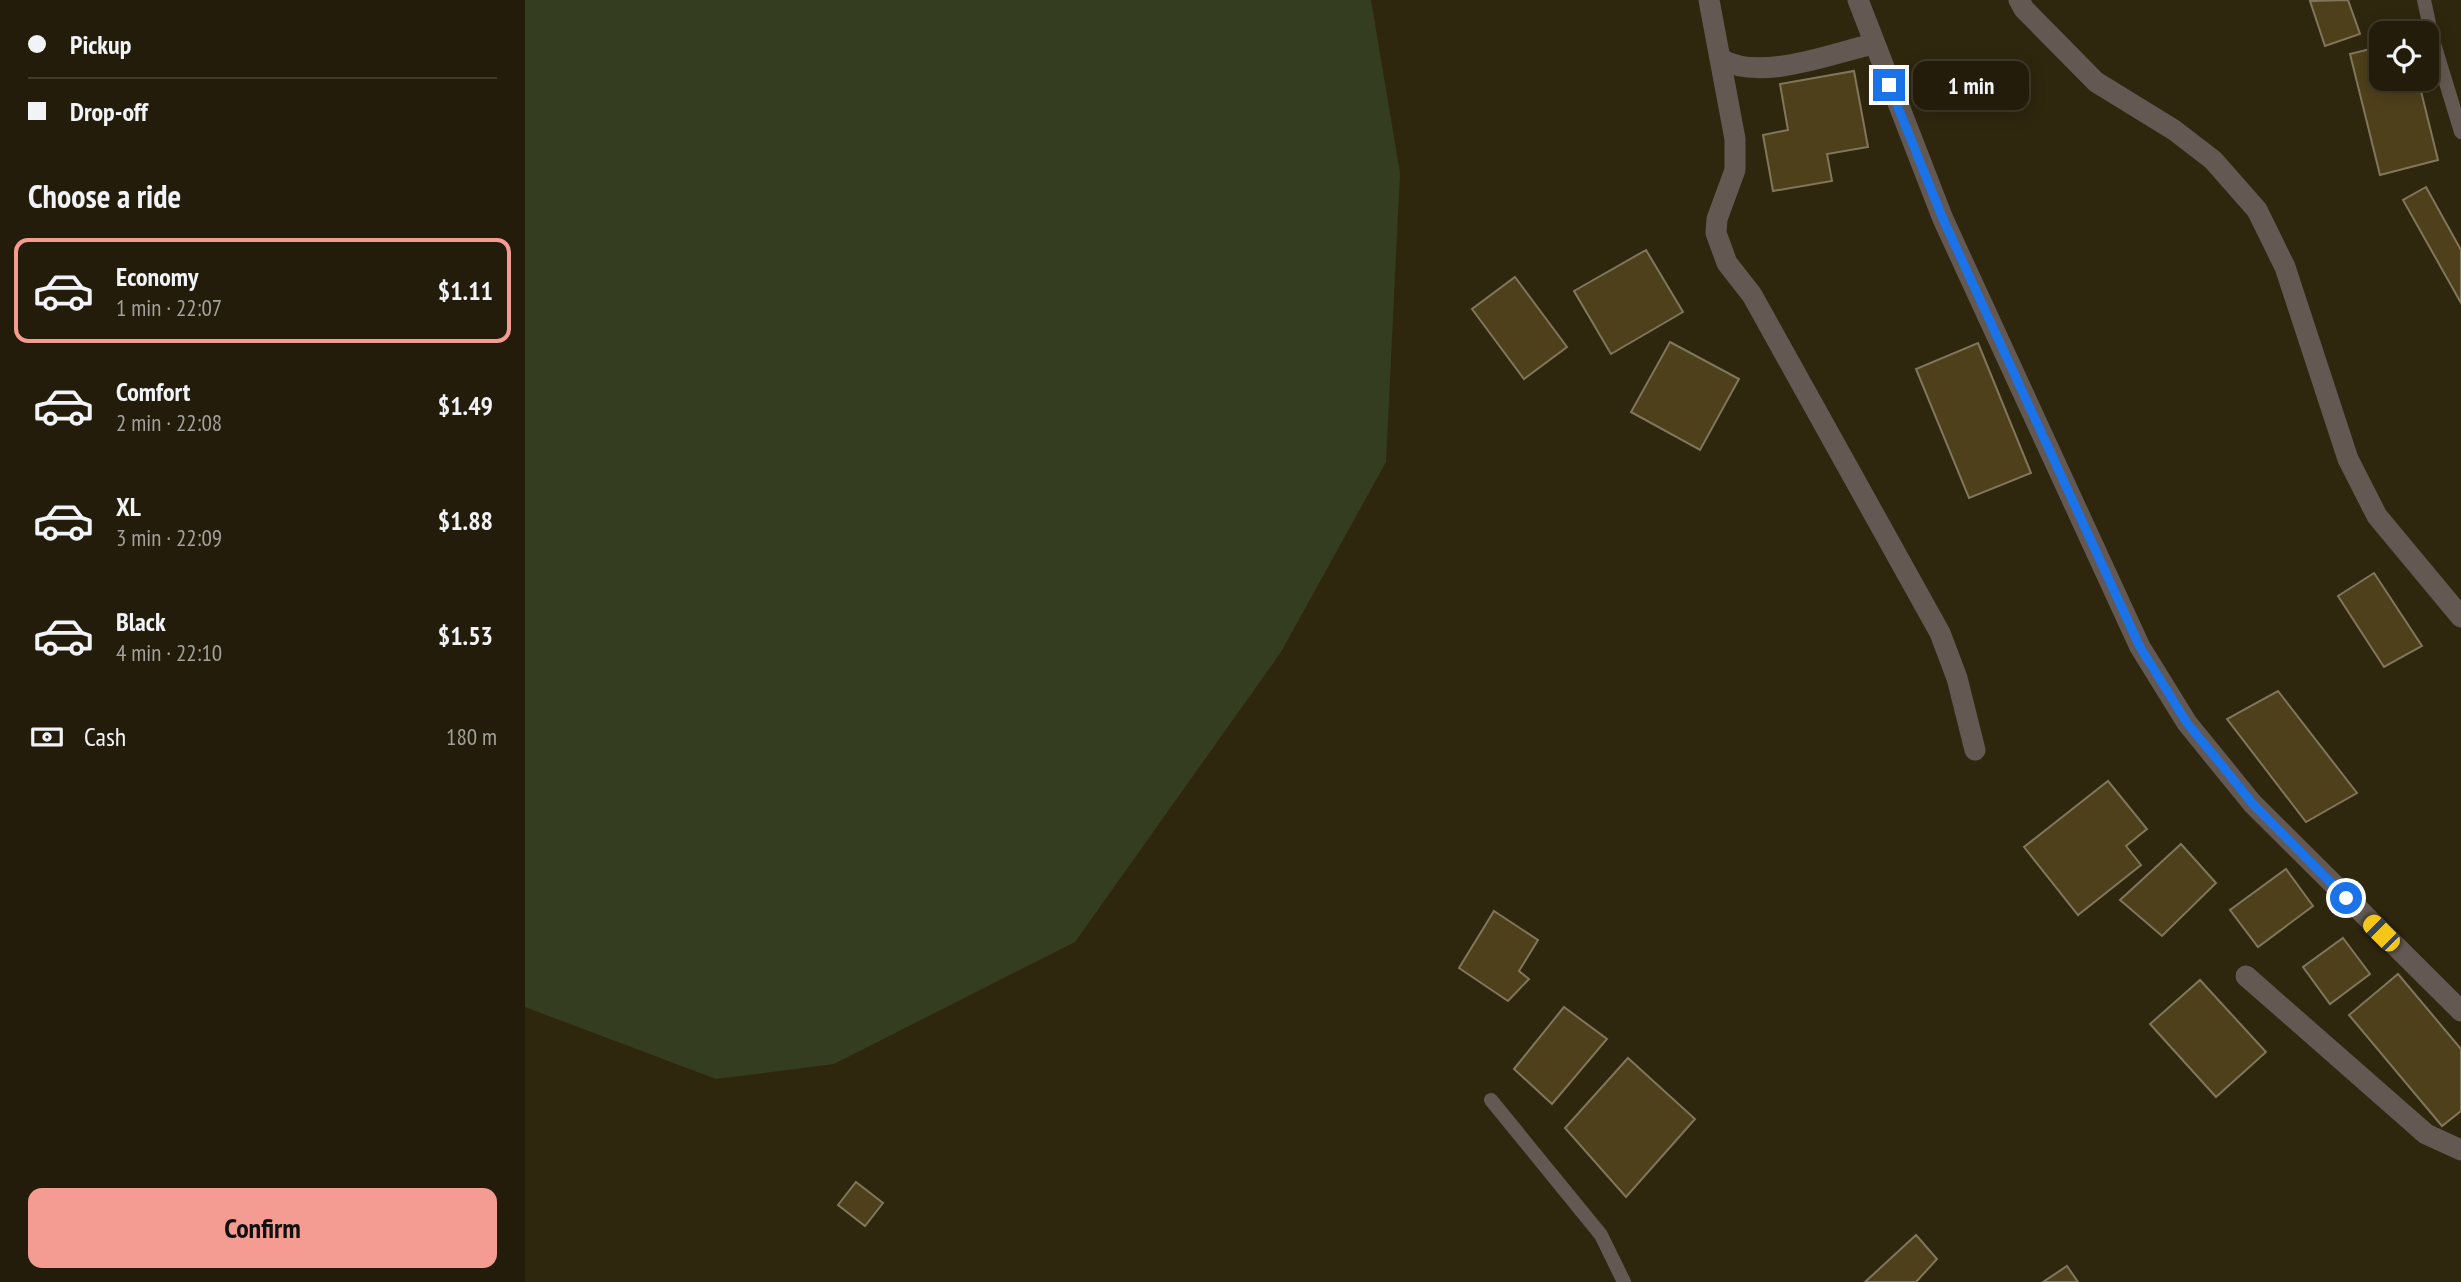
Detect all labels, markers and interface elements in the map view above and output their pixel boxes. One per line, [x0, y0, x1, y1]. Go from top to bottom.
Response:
map controls [2369, 21, 2439, 91]
button: locate [2369, 21, 2439, 91]
text: Pickup [70, 28, 131, 61]
callout: 1 min [1913, 60, 2029, 110]
route end [1873, 69, 1905, 101]
text: 1 min [1948, 71, 1994, 100]
text: Drop-off [70, 95, 148, 128]
text: Choose a ride [28, 175, 181, 217]
icon: car [32, 259, 95, 322]
text: Economy [116, 260, 198, 293]
text: $1.11 [438, 274, 493, 307]
text: 1 min · 22:07 [116, 293, 222, 322]
icon: car [32, 374, 95, 437]
text: Comfort [116, 375, 190, 408]
text: $1.49 [438, 389, 493, 422]
text: 2 min · 22:08 [116, 408, 222, 437]
icon: car [32, 489, 95, 552]
text: XL [116, 490, 141, 523]
text: $1.88 [438, 504, 493, 537]
text: 3 min · 22:09 [116, 523, 222, 552]
icon: car [32, 604, 95, 667]
text: Black [116, 605, 166, 638]
text: $1.53 [438, 619, 493, 652]
text: 4 min · 22:10 [116, 638, 222, 667]
icon: cash [28, 718, 66, 756]
text: Cash [84, 720, 126, 753]
text: 180 m [446, 722, 497, 751]
route start [2330, 882, 2362, 914]
car [2359, 911, 2404, 955]
button: Confirm [28, 1188, 497, 1268]

